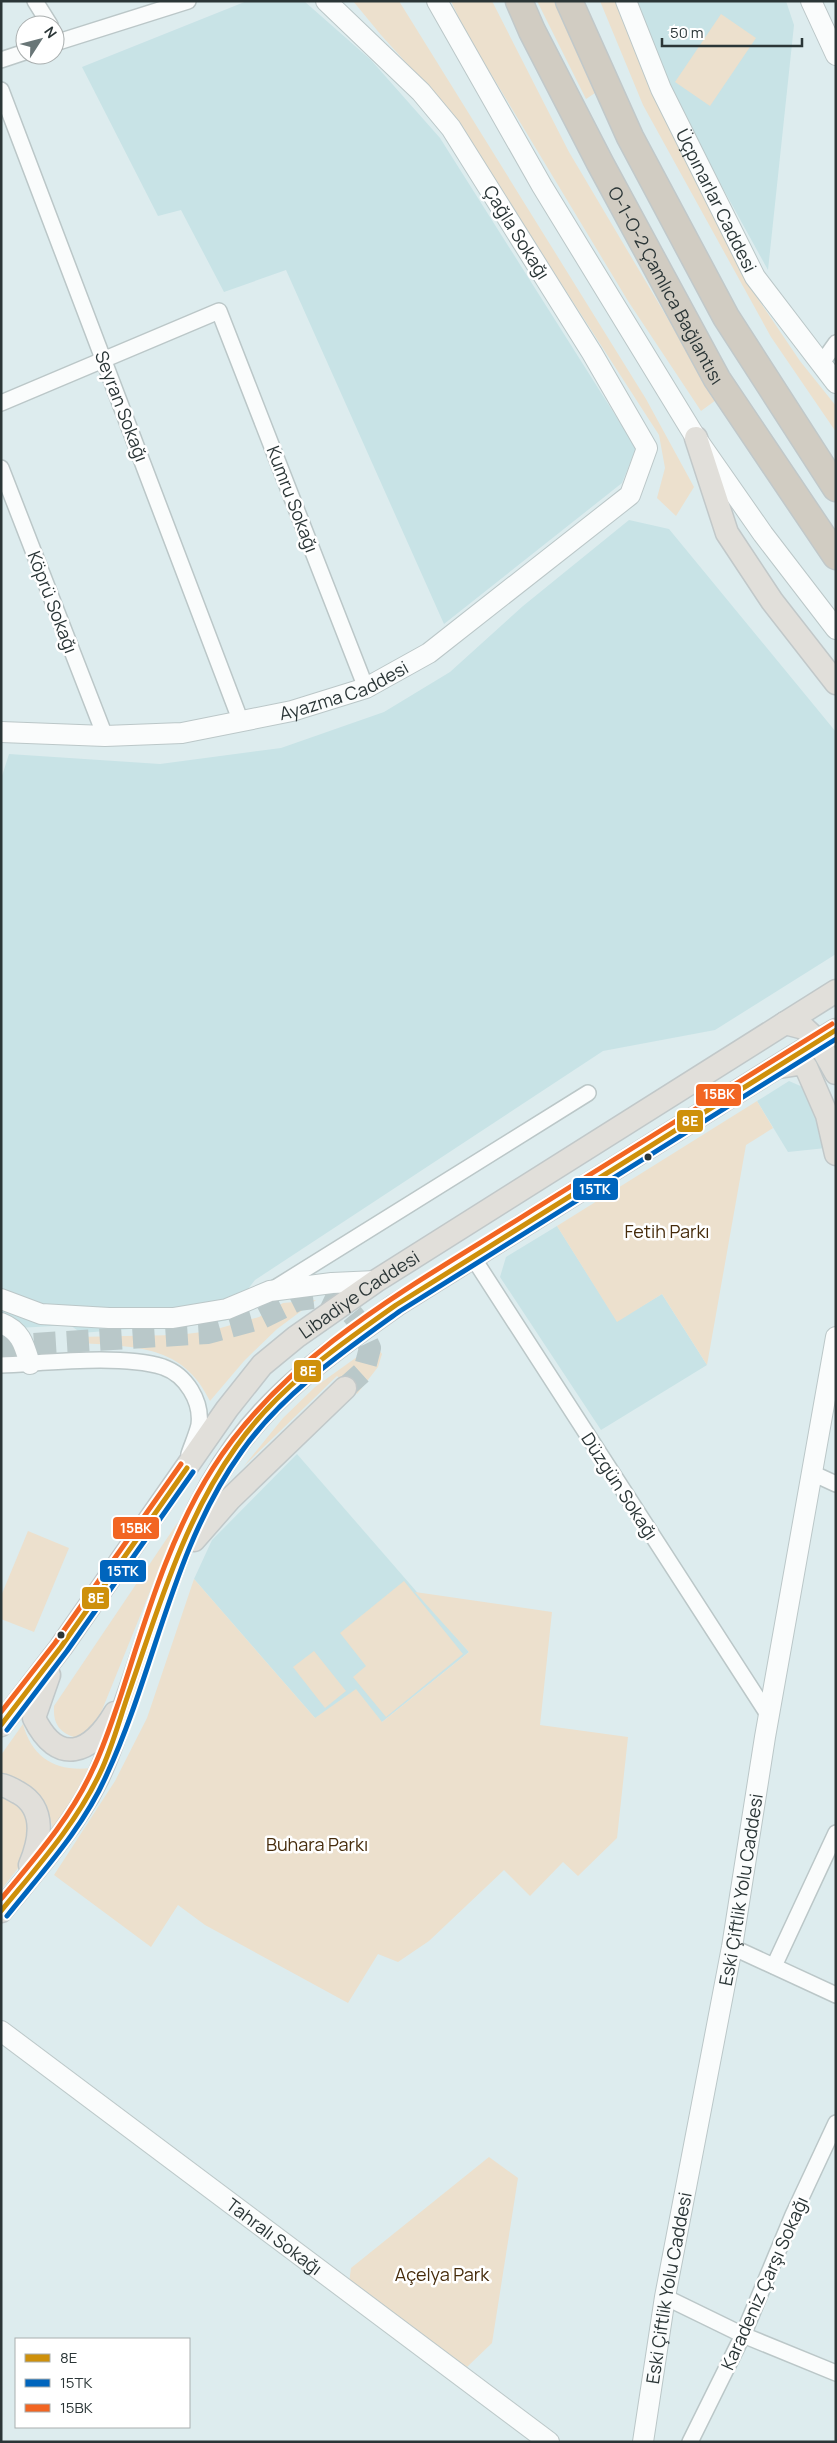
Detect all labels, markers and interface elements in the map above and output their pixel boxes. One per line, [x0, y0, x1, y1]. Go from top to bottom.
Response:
north arrow [15, 15, 65, 65]
scale bar [662, 15, 802, 47]
text: N [40, 22, 62, 42]
text: 50 m [670, 22, 704, 43]
street label: Üçpınarlar Caddesi [671, 124, 763, 276]
street label: Çağla Sokağı [479, 180, 555, 284]
street label: O-1-O-2 Çamlıca Bağlantısı [603, 182, 729, 389]
street label: Seyran Sokağı [90, 347, 154, 465]
street label: Kumru Sokağı [262, 442, 324, 556]
street label: Köprü Sokağı [23, 547, 83, 657]
street label: Ayazma Caddesi [277, 655, 412, 725]
line badge: 15BK [695, 1083, 742, 1107]
text: 15BK [703, 1084, 736, 1103]
line badge: 8E [676, 1109, 704, 1133]
text: 8E [682, 1111, 698, 1130]
unlabelled marker [643, 1152, 653, 1162]
line badge: 15TK [572, 1177, 619, 1201]
text: 15TK [579, 1179, 612, 1198]
park label: Fetih Parkı [624, 1219, 710, 1243]
street label: Libadiye Caddesi [294, 1245, 424, 1343]
line badge: 8E [293, 1359, 322, 1383]
text: 8E [300, 1361, 316, 1380]
street label: Düzgün Sokağı [576, 1428, 664, 1544]
line badge: 15BK [112, 1516, 160, 1540]
text: 15BK [120, 1518, 153, 1537]
line badge: 15TK [99, 1559, 147, 1583]
text: 15TK [107, 1561, 140, 1580]
line badge: 8E [81, 1586, 110, 1610]
text: 8E [88, 1588, 104, 1607]
unlabelled marker [56, 1630, 66, 1640]
street label: Eski Çiftlik Yolu Caddesi [713, 1792, 768, 1988]
park label: Buhara Parkı [266, 1832, 368, 1856]
street label: Eski Çiftlik Yolu Caddesi [640, 2190, 697, 2386]
street label: Tahralı Sokağı [222, 2192, 327, 2280]
street label: Karadeniz Çarşı Sokağı [715, 2192, 813, 2374]
park label: Açelya Park [395, 2262, 490, 2286]
legend [15, 2338, 190, 2428]
text: 8E [60, 2347, 77, 2368]
text: 15TK [60, 2372, 92, 2393]
text: 15BK [60, 2397, 93, 2418]

